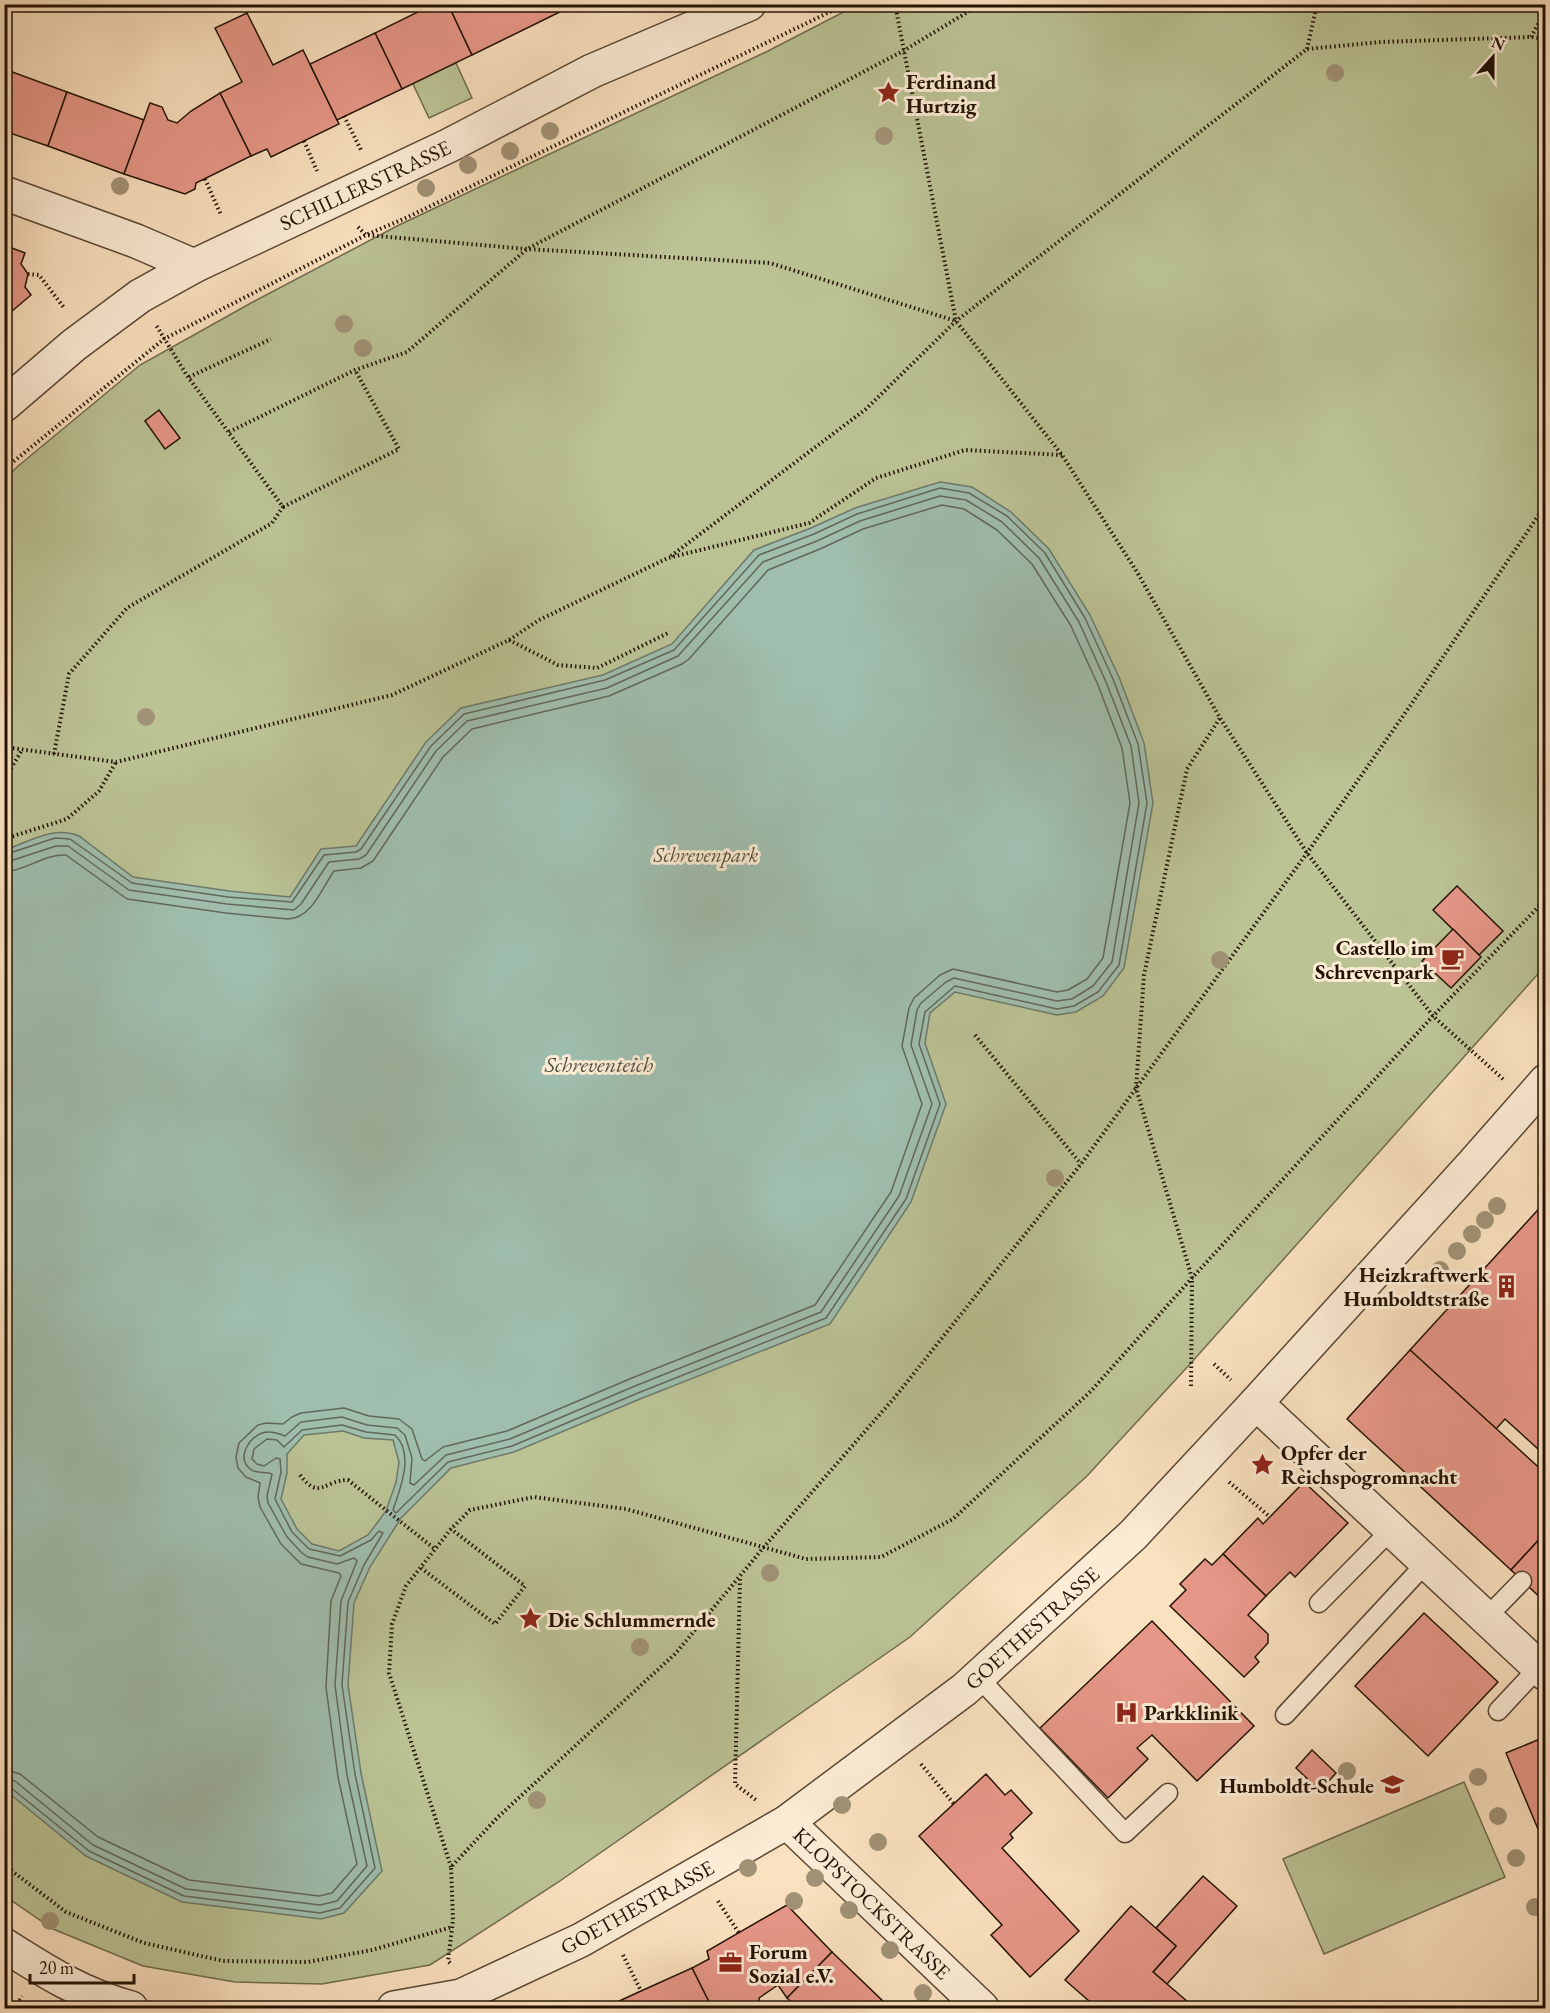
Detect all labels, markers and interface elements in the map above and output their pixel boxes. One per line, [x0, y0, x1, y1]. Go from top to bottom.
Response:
north arrow [1463, 27, 1523, 87]
text: N [1488, 31, 1508, 56]
place label: Ferdinand Hurtzig [906, 68, 997, 119]
place icon: Ferdinand Hurtzig [875, 80, 901, 106]
street label: SCHILLERSTRASSE [275, 133, 455, 236]
park label: Schrevenpark [653, 841, 759, 868]
place label: Castello im Schrevenpark [1315, 934, 1435, 985]
cafe icon: Castello im Schrevenpark [1439, 946, 1465, 972]
water label: Schreventeich [544, 1050, 654, 1079]
place label: Heizkraftwerk Humboldtstraße [1344, 1261, 1490, 1312]
building icon: Heizkraftwerk Humboldtstraße [1494, 1273, 1520, 1299]
place label: Opfer der Reichspogromnacht [1281, 1439, 1457, 1490]
place icon: Opfer der Reichspogromnacht [1250, 1451, 1276, 1477]
street label: GOETHESTRASSE [959, 1560, 1105, 1695]
place icon: Die Schlummernde [517, 1606, 543, 1632]
place label: Die Schlummernde [548, 1606, 716, 1633]
hospital icon: Parkklinik [1113, 1699, 1139, 1725]
place label: Parkklinik [1144, 1699, 1239, 1726]
place label: Humboldt-Schule [1219, 1772, 1374, 1799]
school or university icon: Humboldt-Schule [1379, 1772, 1405, 1798]
street label: KLOPSTOCKSTRASSE [788, 1821, 956, 1985]
street label: GOETHESTRASSE [555, 1854, 719, 1960]
place label: Forum Sozial e.V. [749, 1938, 834, 1989]
scale bar [30, 1947, 134, 1985]
office icon: Forum Sozial e.V. [718, 1950, 744, 1976]
text: 20 m [39, 1956, 74, 1979]

